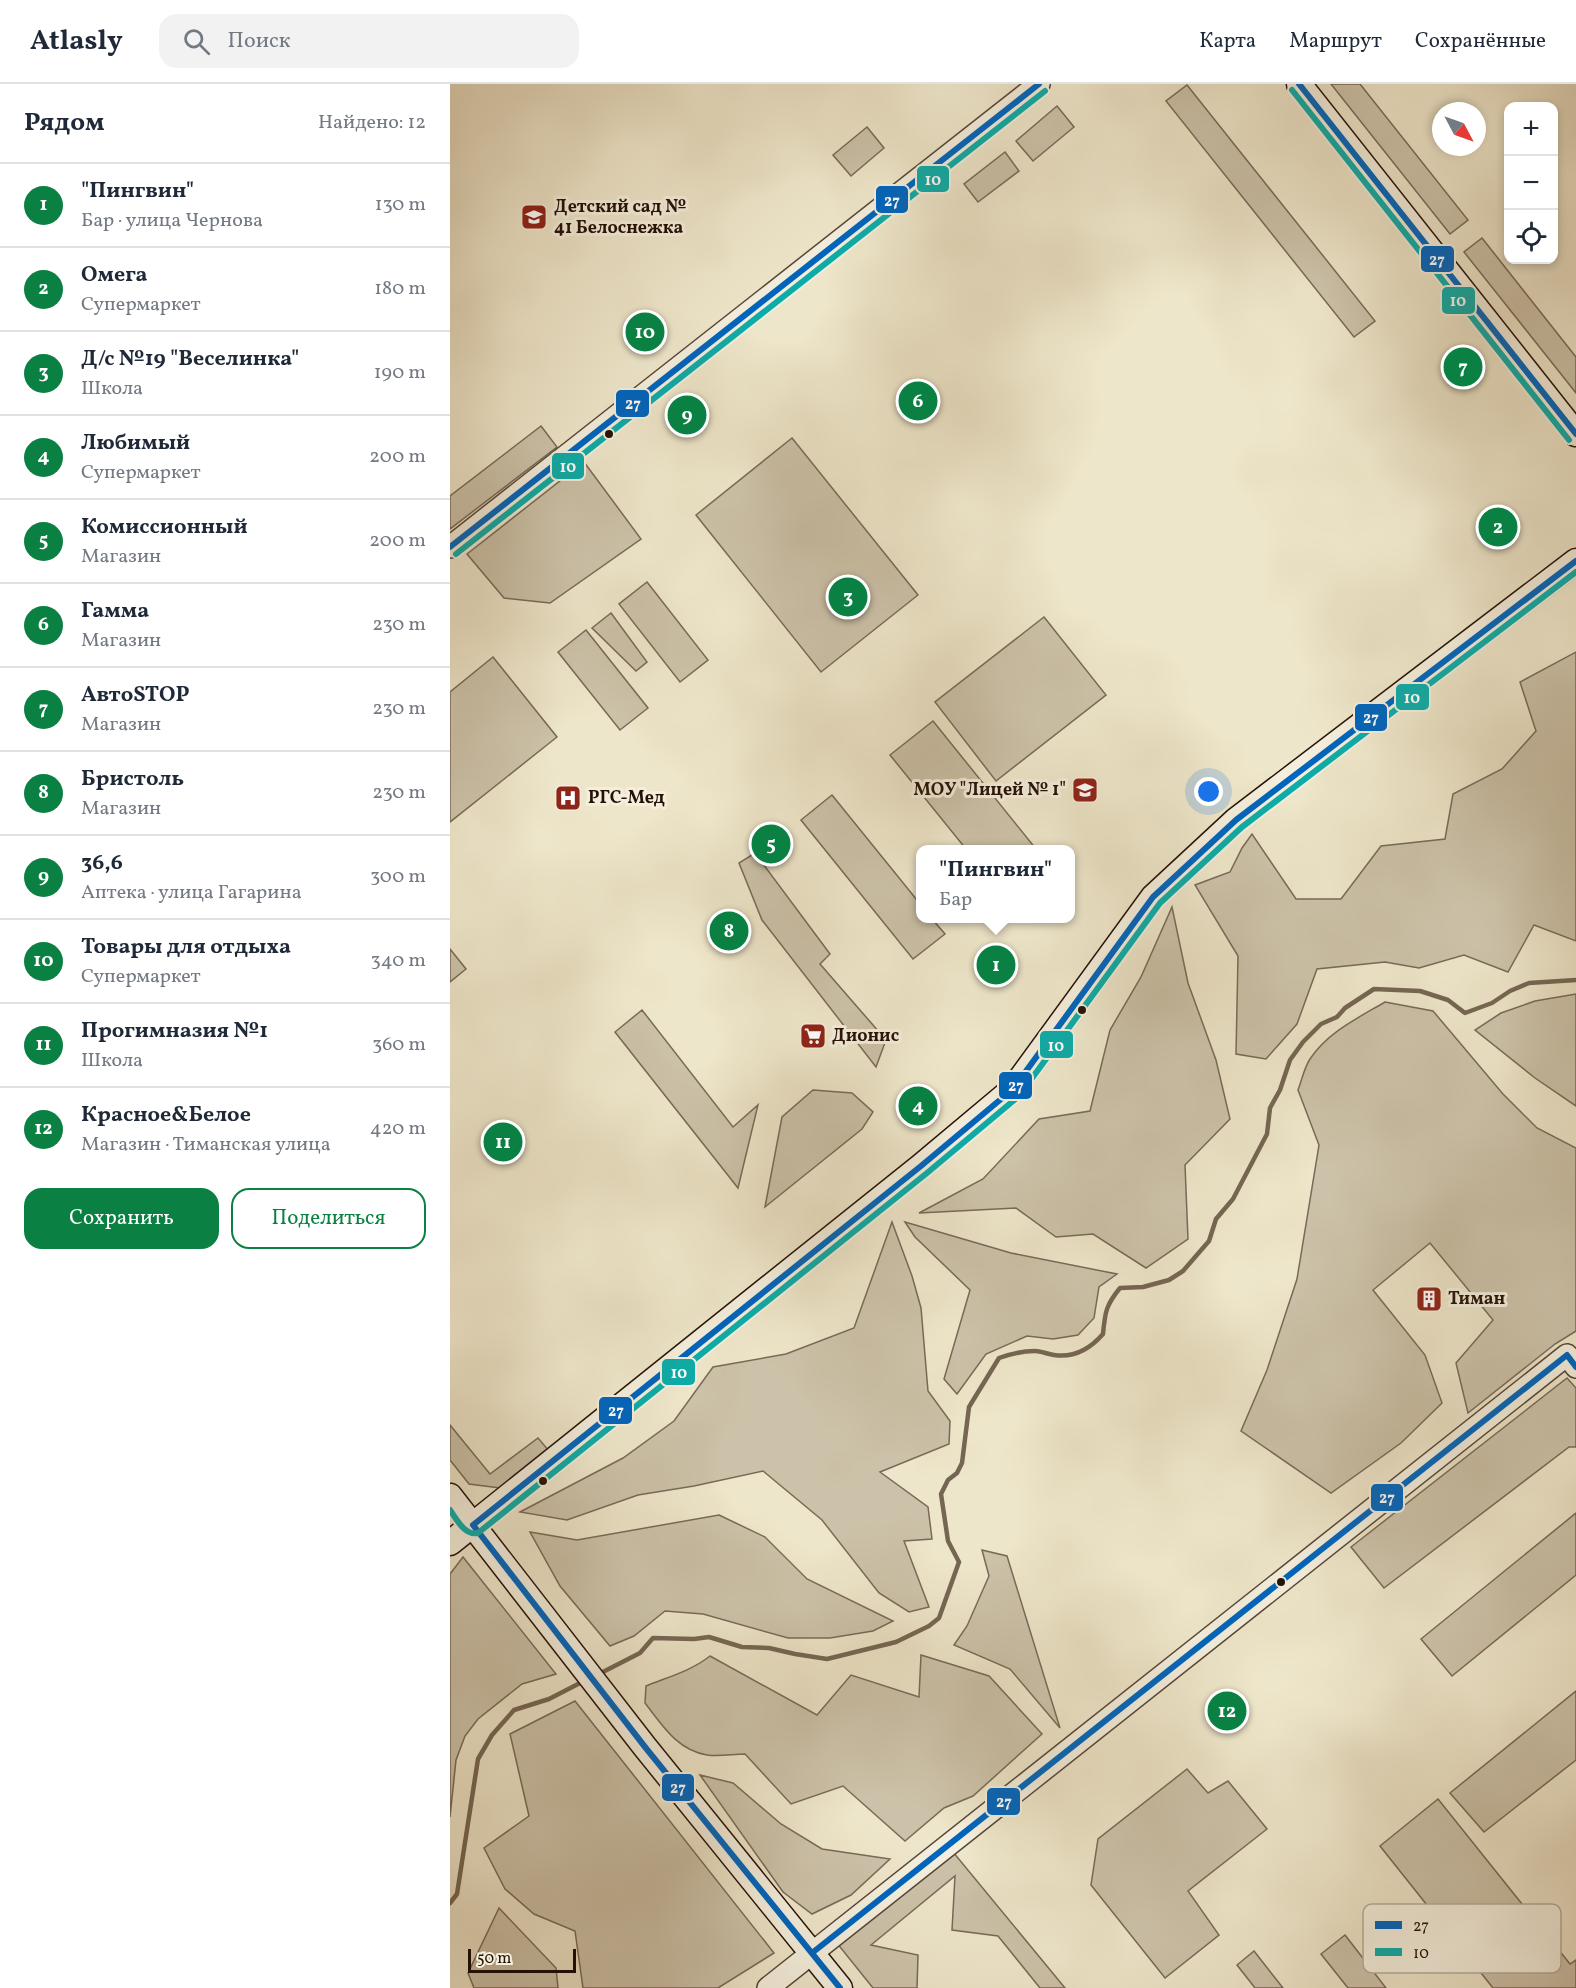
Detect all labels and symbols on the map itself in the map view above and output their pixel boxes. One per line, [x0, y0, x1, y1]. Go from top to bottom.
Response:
north arrow [1432, 102, 1486, 156]
line badge: 10 [916, 165, 950, 193]
text: 10 [925, 170, 941, 192]
line badge: 27 [875, 185, 909, 214]
text: 27 [884, 191, 900, 213]
place label: Детский сад № 41 Белоснежка [554, 195, 686, 241]
school or university icon: Детский сад № 41 Белоснежка [519, 202, 549, 232]
line badge: 27 [1420, 245, 1455, 273]
text: 27 [1429, 250, 1445, 272]
line badge: 10 [1441, 286, 1476, 315]
text: 10 [1450, 291, 1466, 313]
pin: 10 [626, 310, 664, 354]
pin: 7 [1444, 344, 1482, 390]
pin: 6 [898, 378, 938, 424]
line badge: 27 [615, 389, 650, 418]
pin: 9 [668, 392, 706, 438]
text: 27 [625, 394, 641, 416]
unlabelled marker [603, 428, 615, 440]
line badge: 10 [551, 452, 585, 480]
text: 10 [560, 457, 576, 479]
pin: 2 [1478, 504, 1518, 550]
pin: 3 [828, 574, 868, 620]
line badge: 10 [1395, 683, 1430, 711]
text: 10 [1404, 688, 1420, 710]
line badge: 27 [1354, 703, 1388, 732]
text: 27 [1363, 708, 1379, 730]
school or university icon: МОУ "Лицей № 1" [1070, 775, 1100, 805]
your location [1194, 777, 1223, 806]
place label: МОУ "Лицей № 1" [914, 778, 1066, 803]
hospital icon: РГС-Мед [553, 783, 583, 813]
place label: РГС-Мед [588, 786, 665, 811]
pin: 5 [752, 822, 790, 867]
pin: 8 [710, 908, 748, 954]
pin: 1 [976, 942, 1016, 988]
unlabelled marker [1076, 1004, 1088, 1016]
supermarket icon: Дионис [798, 1021, 828, 1051]
place label: Дионис [832, 1024, 899, 1049]
line badge: 10 [1039, 1030, 1074, 1059]
text: 10 [1048, 1036, 1064, 1058]
line badge: 27 [998, 1071, 1033, 1100]
text: 27 [1008, 1076, 1024, 1098]
pin: 4 [898, 1084, 938, 1128]
pin: 11 [484, 1120, 522, 1164]
building icon: Тиман [1414, 1284, 1444, 1314]
place label: Тиман [1448, 1287, 1505, 1312]
line badge: 10 [661, 1358, 696, 1386]
text: 10 [671, 1363, 687, 1385]
line badge: 27 [598, 1396, 633, 1425]
text: 27 [608, 1401, 624, 1423]
unlabelled marker [537, 1475, 549, 1487]
line badge: 27 [1370, 1483, 1404, 1512]
text: 27 [1379, 1488, 1395, 1510]
unlabelled marker [1275, 1576, 1287, 1588]
pin: 12 [1208, 1688, 1246, 1734]
line badge: 27 [661, 1773, 695, 1802]
text: 27 [670, 1778, 686, 1800]
line badge: 27 [986, 1787, 1021, 1816]
text: 27 [996, 1792, 1012, 1814]
legend [1363, 1904, 1561, 1973]
text: 27 [1413, 1916, 1429, 1938]
text: 10 [1413, 1943, 1429, 1965]
scale bar [468, 1946, 576, 1974]

